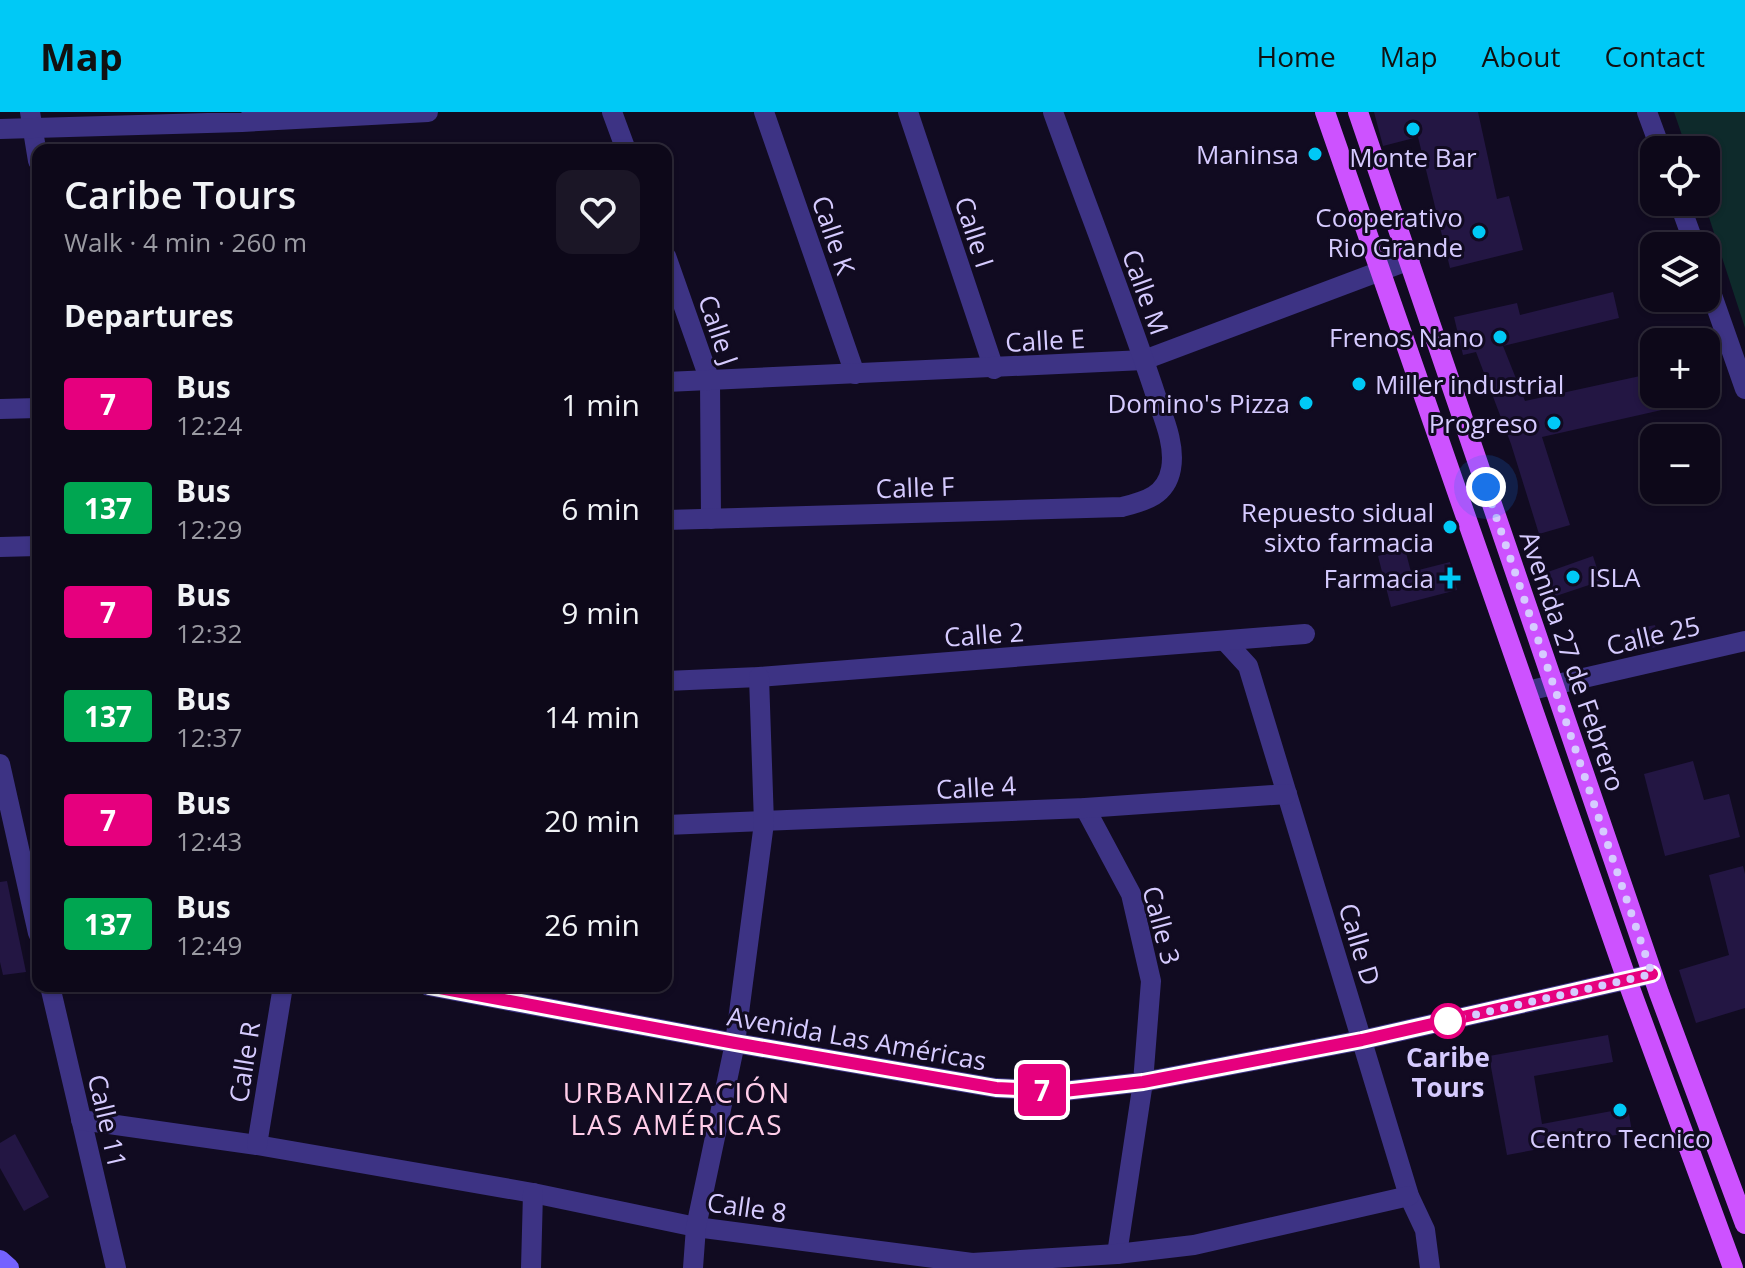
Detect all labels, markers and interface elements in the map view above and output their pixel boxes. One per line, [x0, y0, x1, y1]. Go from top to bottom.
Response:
text: Map [40, 30, 123, 82]
text: Home [1257, 37, 1336, 75]
text: Map [1380, 37, 1438, 75]
text: About [1482, 37, 1560, 75]
text: Contact [1604, 37, 1705, 75]
marker: Monte Bar [1404, 120, 1422, 138]
place label: Maninsa [1196, 136, 1299, 172]
map controls [1640, 136, 1720, 504]
button: locate [1640, 136, 1720, 216]
place label: Monte Bar [1349, 139, 1477, 175]
marker: Maninsa [1306, 145, 1324, 163]
text: Caribe Tours [64, 168, 296, 220]
button: heart [556, 170, 640, 254]
street label: Calle K [804, 191, 864, 279]
street label: Calle I [947, 192, 1003, 272]
place label: Cooperativo Rio Grande [1315, 199, 1463, 265]
marker: Cooperativo Rio Grande [1470, 223, 1488, 241]
text: Walk · 4 min · 260 m [64, 224, 307, 260]
button: layers [1640, 232, 1720, 312]
street label: Calle M [1114, 244, 1178, 340]
street label: Calle J [690, 290, 748, 370]
text: Departures [64, 295, 234, 336]
place label: Frenos Nano [1329, 319, 1484, 355]
street label: Calle E [1004, 320, 1086, 360]
marker: Frenos Nano [1491, 328, 1509, 346]
button: + [1640, 328, 1720, 408]
text: Bus [176, 366, 231, 407]
place label: Miller industrial [1375, 366, 1564, 402]
marker: Miller industrial [1350, 375, 1368, 393]
text: 1 min [561, 384, 640, 425]
text: 7 [100, 385, 116, 423]
place label: Domino's Pizza [1107, 385, 1290, 421]
marker: Domino's Pizza [1297, 394, 1315, 412]
place label: Progreso [1429, 405, 1538, 441]
text: 12:24 [176, 407, 242, 443]
marker: Progreso [1545, 414, 1563, 432]
button: − [1640, 424, 1720, 504]
your location [1466, 467, 1506, 507]
street label: Calle F [875, 468, 955, 506]
text: Bus [176, 470, 231, 511]
text: 6 min [561, 488, 640, 529]
text: 137 [84, 489, 132, 527]
place label: Repuesto sidual sixto farmacia [1241, 494, 1434, 560]
text: 12:29 [176, 511, 242, 547]
marker: Repuesto sidual sixto farmacia [1441, 518, 1459, 536]
street label: Avenida 27 de Febrero [1512, 526, 1634, 796]
place label: ISLA [1589, 559, 1641, 595]
place label: Farmacia [1324, 560, 1434, 596]
marker: ISLA [1564, 568, 1582, 586]
marker: Farmacia [1441, 569, 1459, 587]
text: Bus [176, 574, 231, 615]
text: 9 min [561, 592, 640, 633]
text: 7 [100, 593, 116, 631]
street label: Calle 25 [1603, 607, 1703, 663]
street label: Calle 2 [943, 613, 1025, 655]
text: 12:32 [176, 615, 242, 651]
text: Bus [176, 678, 231, 719]
text: 14 min [544, 696, 640, 737]
text: 137 [84, 697, 132, 735]
text: 12:37 [176, 719, 242, 755]
street label: Calle 4 [935, 767, 1017, 807]
text: Bus [176, 782, 231, 823]
text: 20 min [544, 800, 640, 841]
text: 7 [100, 801, 116, 839]
text: 12:43 [176, 823, 242, 859]
street label: Calle 3 [1134, 882, 1190, 968]
text: Bus [176, 886, 231, 927]
street label: Calle D [1330, 898, 1390, 990]
text: 26 min [544, 904, 640, 945]
text: 137 [84, 905, 132, 943]
text: 12:49 [176, 927, 242, 963]
street label: Avenida Las Américas [725, 997, 989, 1079]
marker: Caribe Tours [1431, 1004, 1465, 1038]
street label: Calle R [220, 1019, 268, 1105]
place label: Caribe Tours [1406, 1039, 1490, 1105]
line badge: 7 [1016, 1064, 1068, 1116]
street label: Calle 11 [80, 1071, 136, 1171]
text: 7 [1034, 1071, 1050, 1109]
district label: URBANIZACIÓN LAS AMÉRICAS [563, 1073, 791, 1143]
marker: Centro Tecnico [1611, 1101, 1629, 1119]
place label: Centro Tecnico [1529, 1120, 1711, 1156]
street label: Calle 8 [705, 1184, 789, 1230]

